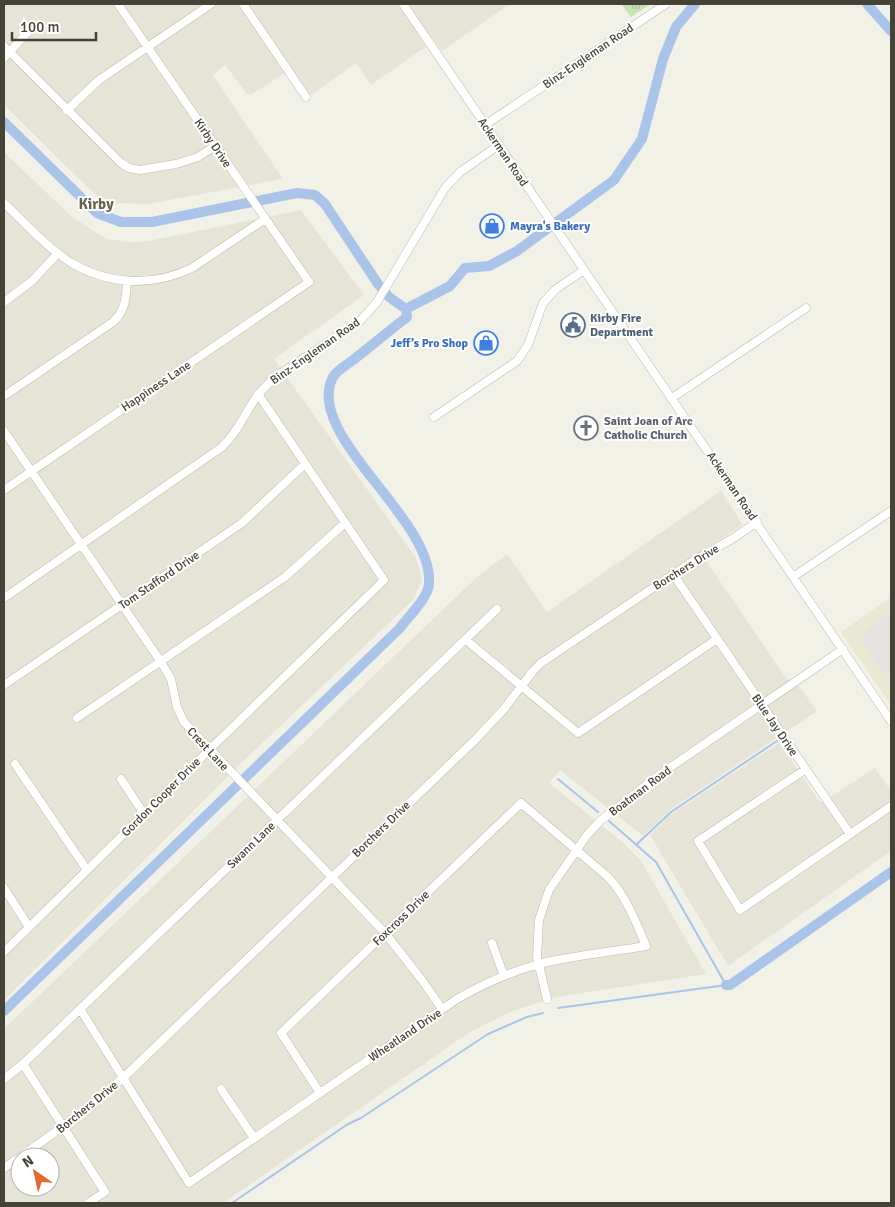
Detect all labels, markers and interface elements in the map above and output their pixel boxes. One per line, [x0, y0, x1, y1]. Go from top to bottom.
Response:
scale bar [12, 10, 96, 42]
text: 100 m [20, 18, 60, 36]
street label: Binz-Engleman Road [540, 21, 636, 92]
street label: Ackerman Road [474, 115, 531, 189]
street label: Kirby Drive [191, 116, 235, 171]
district label: Kirby [78, 195, 114, 213]
shop icon: Mayra's Bakery [479, 213, 505, 239]
place label: Mayra's Bakery [510, 219, 590, 234]
place label: Kirby Fire Department [590, 311, 654, 340]
public building icon: Kirby Fire Department [560, 312, 586, 338]
street label: Binz-Engleman Road [268, 315, 363, 388]
shop icon: Jeff’s Pro Shop [473, 330, 499, 356]
place label: Jeff’s Pro Shop [391, 336, 469, 351]
street label: Happiness Lane [119, 358, 194, 415]
place label: Saint Joan of Arc Catholic Church [604, 414, 693, 443]
church icon: Saint Joan of Arc Catholic Church [573, 415, 599, 441]
street label: Ackerman Road [703, 449, 760, 523]
street label: Borchers Drive [650, 541, 722, 594]
street label: Tom Stafford Drive [116, 548, 203, 613]
street label: Blue Jay Drive [748, 691, 801, 759]
street label: Crest Lane [184, 724, 232, 774]
street label: Gordon Cooper Drive [119, 755, 204, 840]
street label: Boatman Road [606, 763, 674, 820]
street label: Borchers Drive [349, 798, 414, 861]
street label: Swann Lane [224, 819, 279, 872]
street label: Foxcross Drive [370, 888, 433, 949]
street label: Wheatland Drive [366, 1005, 445, 1065]
street label: Borchers Drive [53, 1078, 121, 1137]
north arrow [10, 1147, 60, 1197]
text: N [19, 1152, 37, 1171]

